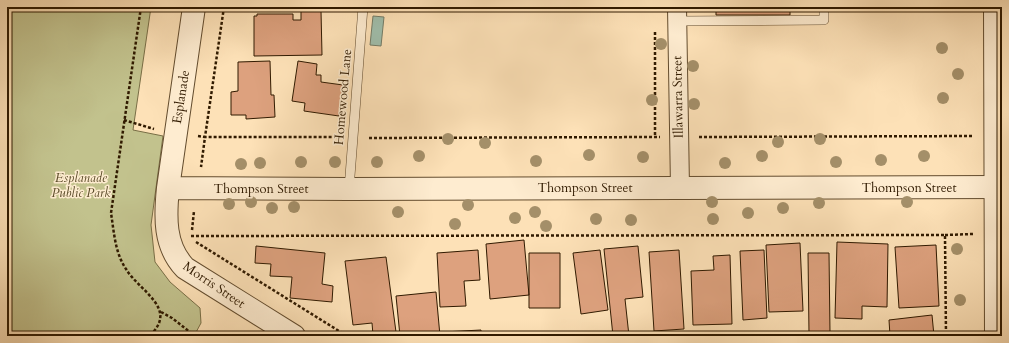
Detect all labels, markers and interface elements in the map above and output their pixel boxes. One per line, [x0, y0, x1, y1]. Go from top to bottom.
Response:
street label: Homewood Lane [330, 48, 356, 146]
street label: Illawarra Street [668, 56, 688, 138]
street label: Esplanade [168, 69, 194, 125]
park label: Esplanade Public Park [51, 169, 111, 202]
street label: Thompson Street [537, 179, 633, 197]
street label: Thompson Street [861, 179, 957, 197]
street label: Thompson Street [213, 180, 309, 198]
street label: Morris Street [179, 258, 249, 312]

